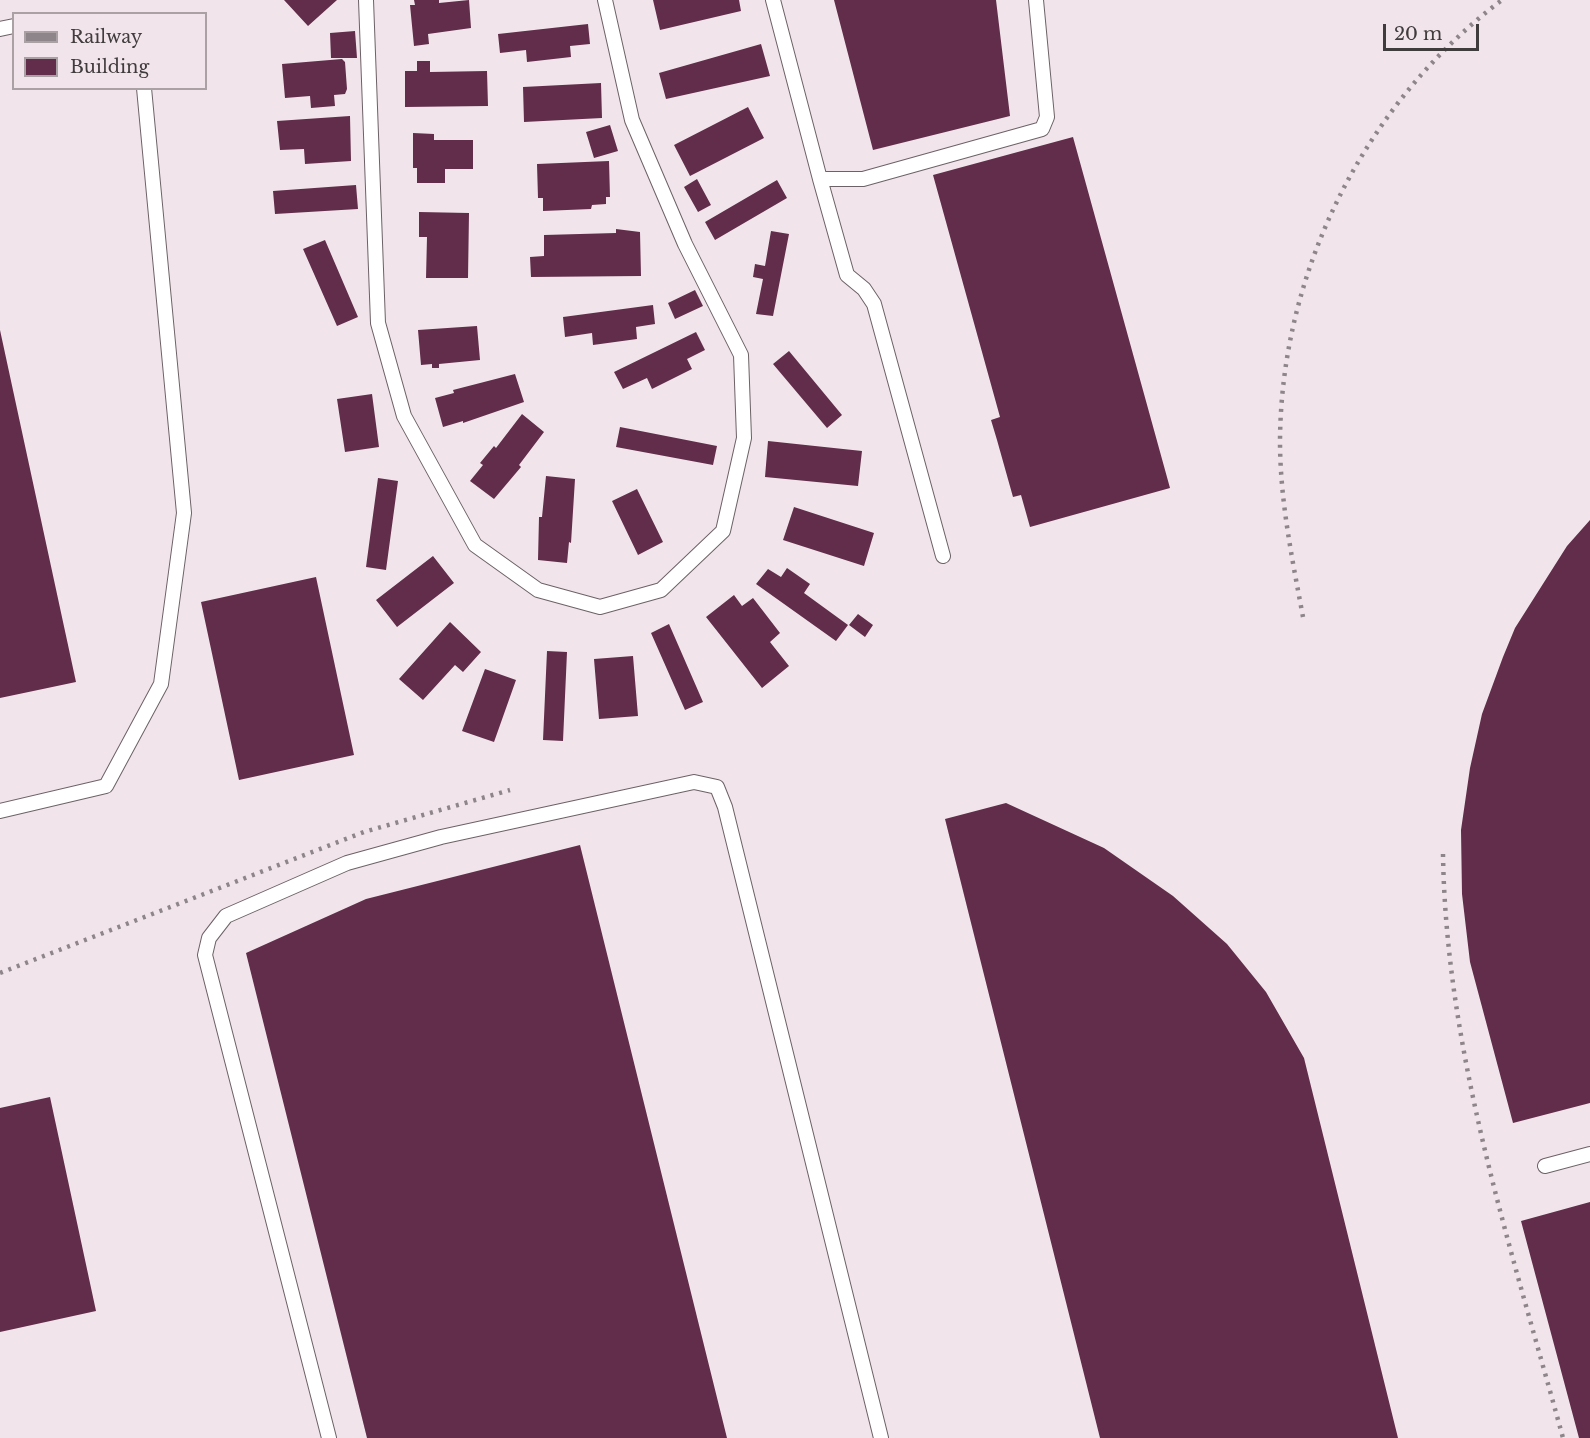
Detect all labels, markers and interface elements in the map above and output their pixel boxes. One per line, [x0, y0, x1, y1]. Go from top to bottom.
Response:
legend [12, 12, 207, 90]
scale bar [1386, 12, 1482, 50]
text: 20 m [1394, 23, 1442, 45]
text: Railway [70, 26, 142, 48]
text: Building [70, 56, 149, 78]

